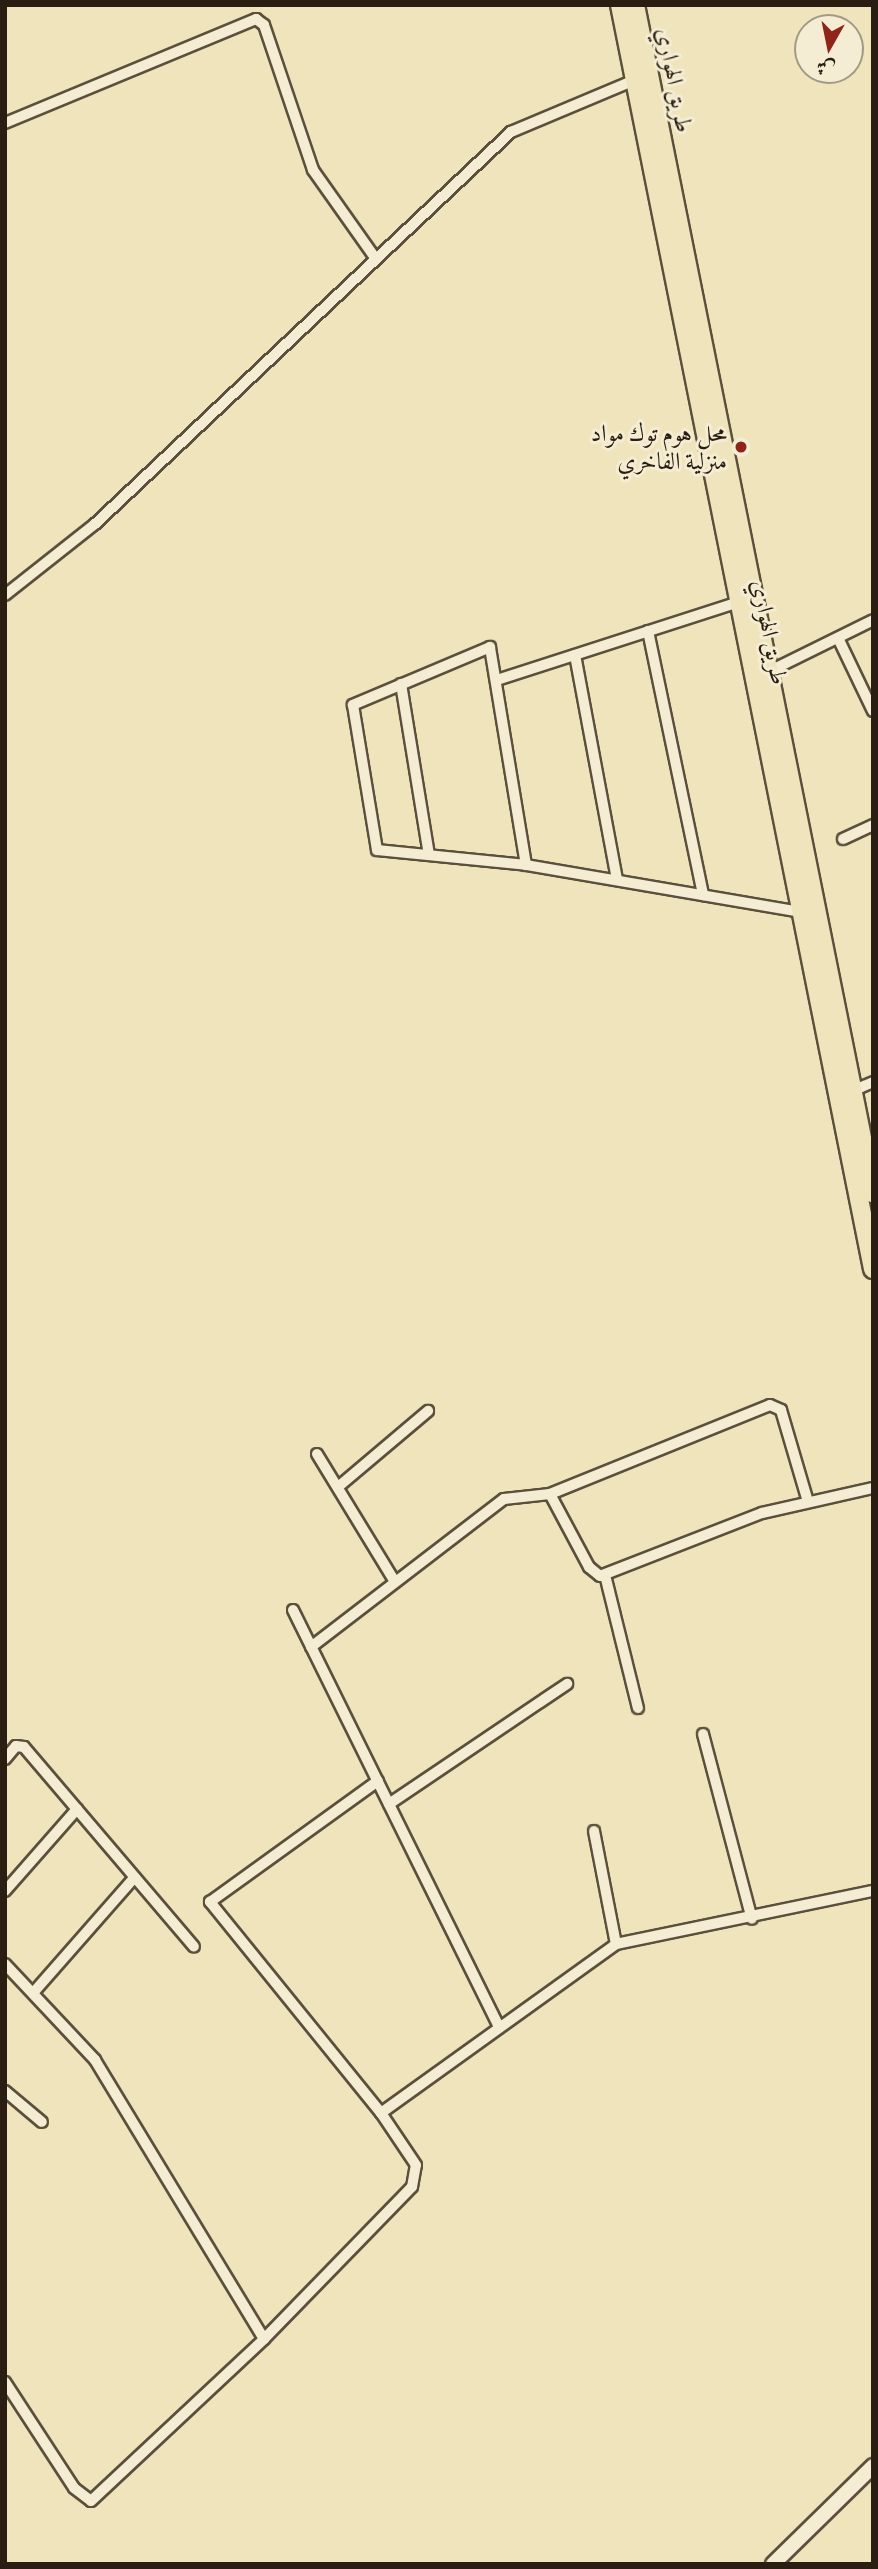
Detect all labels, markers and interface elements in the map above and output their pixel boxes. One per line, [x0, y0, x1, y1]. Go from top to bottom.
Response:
north arrow [794, 14, 864, 84]
street label: طريق الهواري [651, 25, 699, 135]
text: ش [815, 54, 837, 82]
place label: محل هوم توك مواد منزلية الفاخري [590, 419, 727, 475]
marker: محل هوم توك مواد منزلية الفاخري [733, 439, 749, 455]
street label: طريق الهواري [746, 577, 794, 687]

